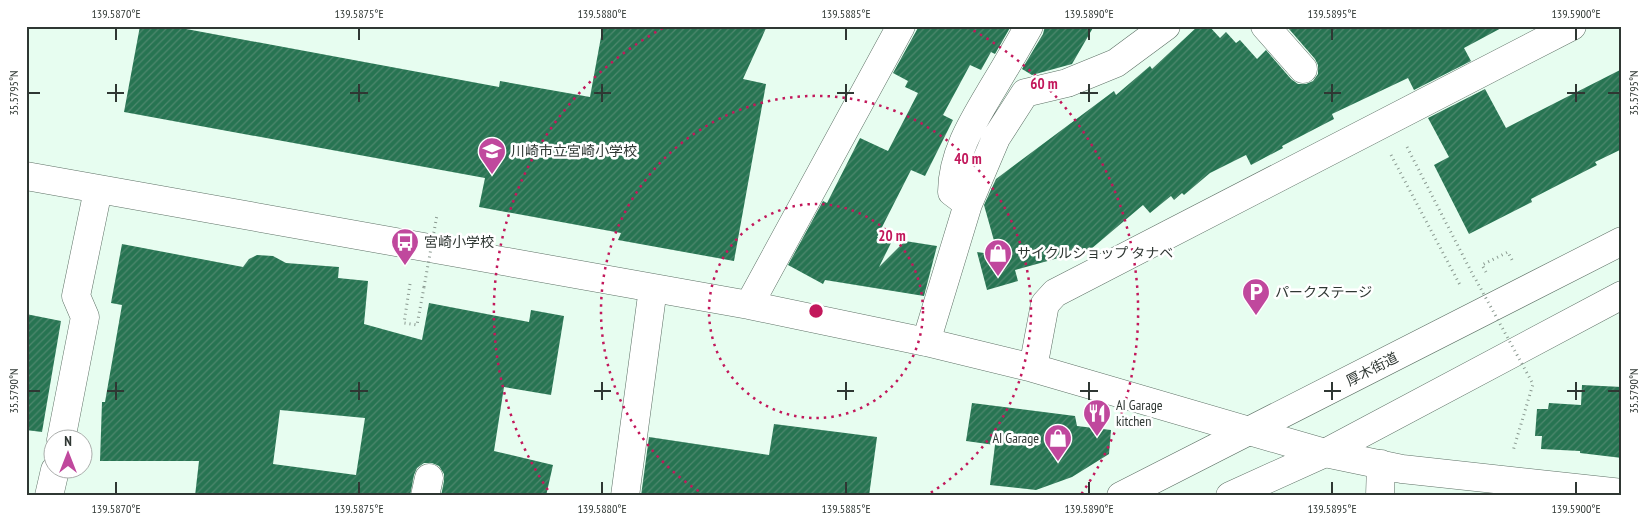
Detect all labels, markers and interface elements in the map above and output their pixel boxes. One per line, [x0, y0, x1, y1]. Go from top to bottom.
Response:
text: 139.5870°E [91, 6, 141, 21]
text: 139.5875°E [334, 6, 384, 21]
text: 139.5880°E [577, 6, 627, 21]
text: 139.5885°E [821, 6, 871, 21]
text: 139.5890°E [1064, 6, 1114, 21]
text: 139.5895°E [1307, 6, 1357, 21]
text: 139.5900°E [1551, 6, 1601, 21]
text: 35.5795°N [6, 70, 21, 116]
text: 35.5795°N [1626, 70, 1641, 116]
text: 60 m [1030, 74, 1058, 93]
school or university icon: 川崎市立宮崎小学校 [477, 136, 507, 175]
place label: 川崎市立宮崎小学校 [511, 142, 637, 160]
text: 40 m [954, 149, 982, 168]
text: 20 m [878, 226, 906, 245]
bus stop icon: 宮崎小学校 [390, 227, 420, 266]
place label: 宮崎小学校 [424, 233, 494, 251]
shop icon: サイクルショップ タナベ [983, 238, 1013, 277]
place label: サイクルショップ タナベ [1017, 244, 1173, 262]
parking icon: パークステージ [1241, 277, 1271, 316]
place label: パークステージ [1275, 283, 1372, 301]
centre of rings [807, 302, 825, 320]
street label: 厚木街道 [1343, 348, 1401, 390]
text: 35.5790°N [6, 368, 21, 414]
text: 35.5790°N [1626, 368, 1641, 414]
place label: AI Garage kitchen [1116, 396, 1163, 430]
restaurant icon: AI Garage kitchen [1082, 398, 1112, 437]
shop icon: AI Garage [1043, 423, 1073, 462]
place label: AI Garage [992, 429, 1039, 447]
north arrow [42, 430, 92, 480]
text: N [64, 432, 72, 450]
text: 139.5870°E [91, 501, 141, 516]
text: 139.5875°E [334, 501, 384, 516]
text: 139.5880°E [577, 501, 627, 516]
text: 139.5885°E [821, 501, 871, 516]
text: 139.5890°E [1064, 501, 1114, 516]
text: 139.5895°E [1307, 501, 1357, 516]
text: 139.5900°E [1551, 501, 1601, 516]

